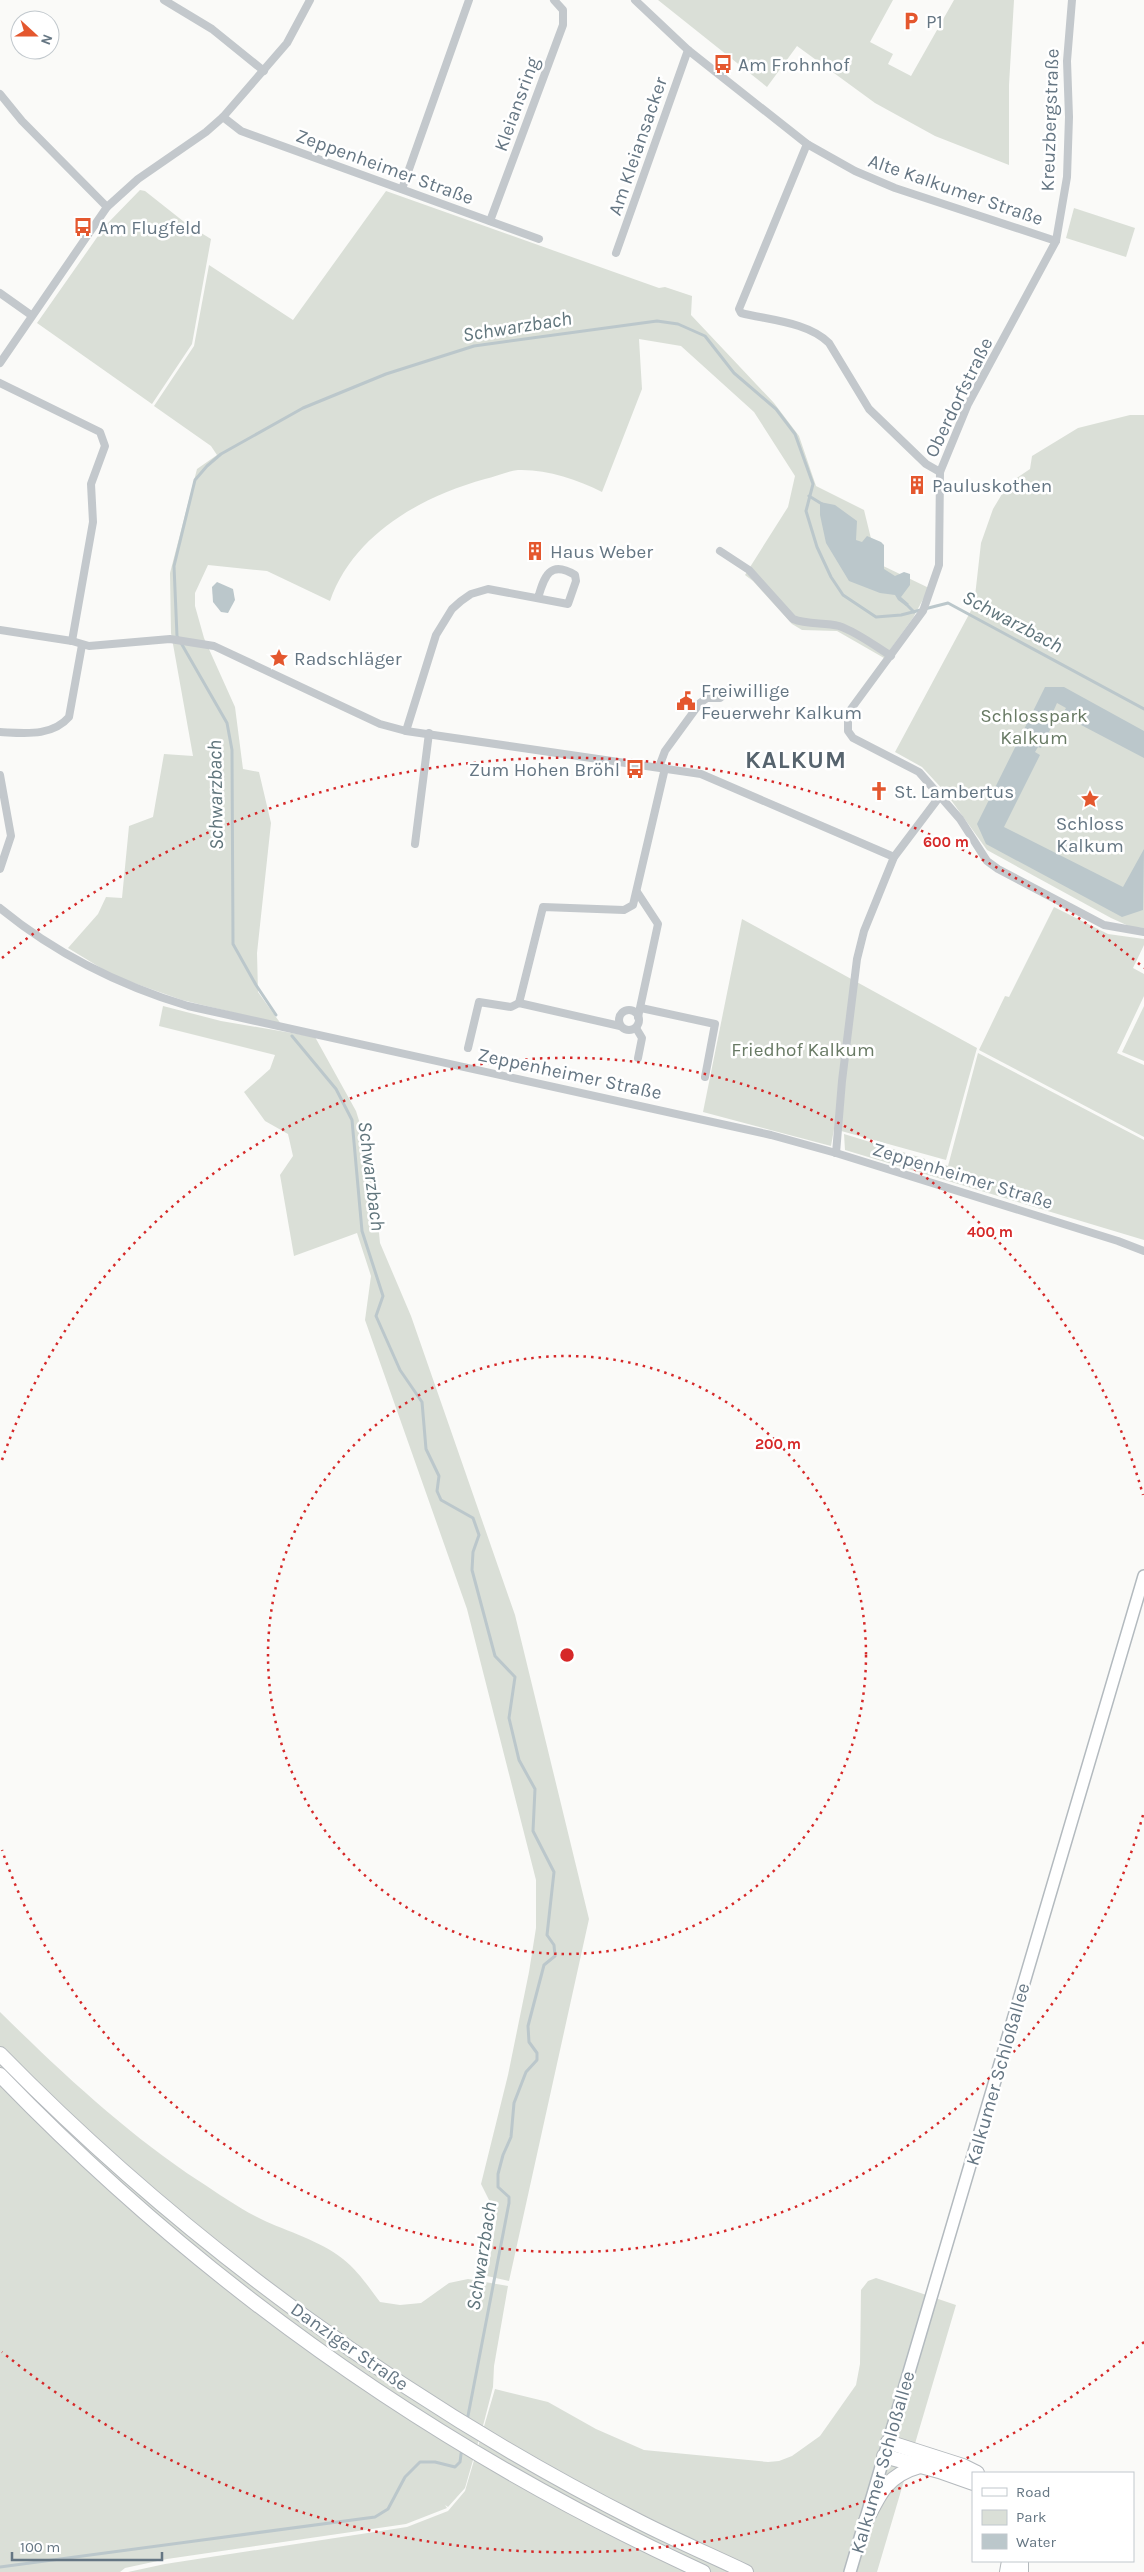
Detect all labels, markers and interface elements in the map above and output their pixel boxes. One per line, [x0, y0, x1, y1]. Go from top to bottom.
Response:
north arrow [10, 10, 60, 60]
parking icon: P1 [900, 10, 922, 32]
place label: P1 [926, 11, 943, 33]
text: N [37, 32, 56, 47]
street label: Kreuzbergstraße [1037, 48, 1063, 192]
bus stop icon: Am Frohnhof [712, 53, 734, 75]
street label: Kleiansring [490, 54, 544, 155]
place label: Am Frohnhof [738, 54, 850, 76]
street label: Am Kleiansacker [604, 74, 672, 218]
street label: Zeppenheimer Straße [293, 125, 477, 209]
street label: Alte Kalkumer Straße [865, 150, 1046, 230]
bus stop icon: Am Flugfeld [72, 216, 94, 238]
place label: Am Flugfeld [98, 217, 202, 239]
water label: Schwarzbach [461, 307, 573, 346]
street label: Oberdorfstraße [920, 334, 997, 461]
building icon: Pauluskothen [906, 474, 928, 496]
place label: Pauluskothen [932, 475, 1052, 497]
building icon: Haus Weber [524, 540, 546, 562]
place label: Haus Weber [550, 541, 653, 563]
water label: Schwarzbach [959, 585, 1067, 657]
place icon: Radschläger [268, 647, 290, 669]
place label: Radschläger [294, 648, 402, 670]
place label: Freiwillige Feuerwehr Kalkum [701, 680, 862, 724]
public building icon: Freiwillige Feuerwehr Kalkum [675, 690, 697, 712]
park label: Schlosspark Kalkum [980, 705, 1088, 749]
water label: Schwarzbach [203, 740, 228, 850]
district label: KALKUM [745, 746, 847, 774]
bus stop icon: Zum Hohen Bröhl [624, 758, 646, 780]
place label: Zum Hohen Bröhl [469, 759, 620, 781]
church icon: St. Lambertus [868, 780, 890, 802]
place label: St. Lambertus [894, 781, 1014, 803]
place icon: Schloss Kalkum [1079, 788, 1101, 810]
place label: Schloss Kalkum [1056, 813, 1124, 857]
text: 600 m [923, 833, 969, 851]
park label: Friedhof Kalkum [731, 1039, 875, 1061]
street label: Zeppenheimer Straße [476, 1044, 664, 1104]
water label: Schwarzbach [353, 1120, 390, 1232]
street label: Zeppenheimer Straße [870, 1138, 1056, 1214]
text: 400 m [967, 1223, 1013, 1241]
text: 200 m [755, 1435, 801, 1453]
centre of rings [558, 1646, 576, 1664]
street label: Kalkumer Schloßallee [961, 1980, 1035, 2168]
water label: Schwarzbach [462, 2200, 501, 2312]
street label: Danziger Straße [286, 2298, 412, 2396]
street label: Kalkumer Schloßallee [846, 2368, 920, 2556]
legend [972, 2472, 1134, 2562]
text: Road [1016, 2483, 1051, 2501]
text: Park [1016, 2508, 1046, 2526]
scale bar [12, 2530, 162, 2562]
text: Water [1016, 2533, 1057, 2551]
text: 100 m [20, 2538, 60, 2556]

